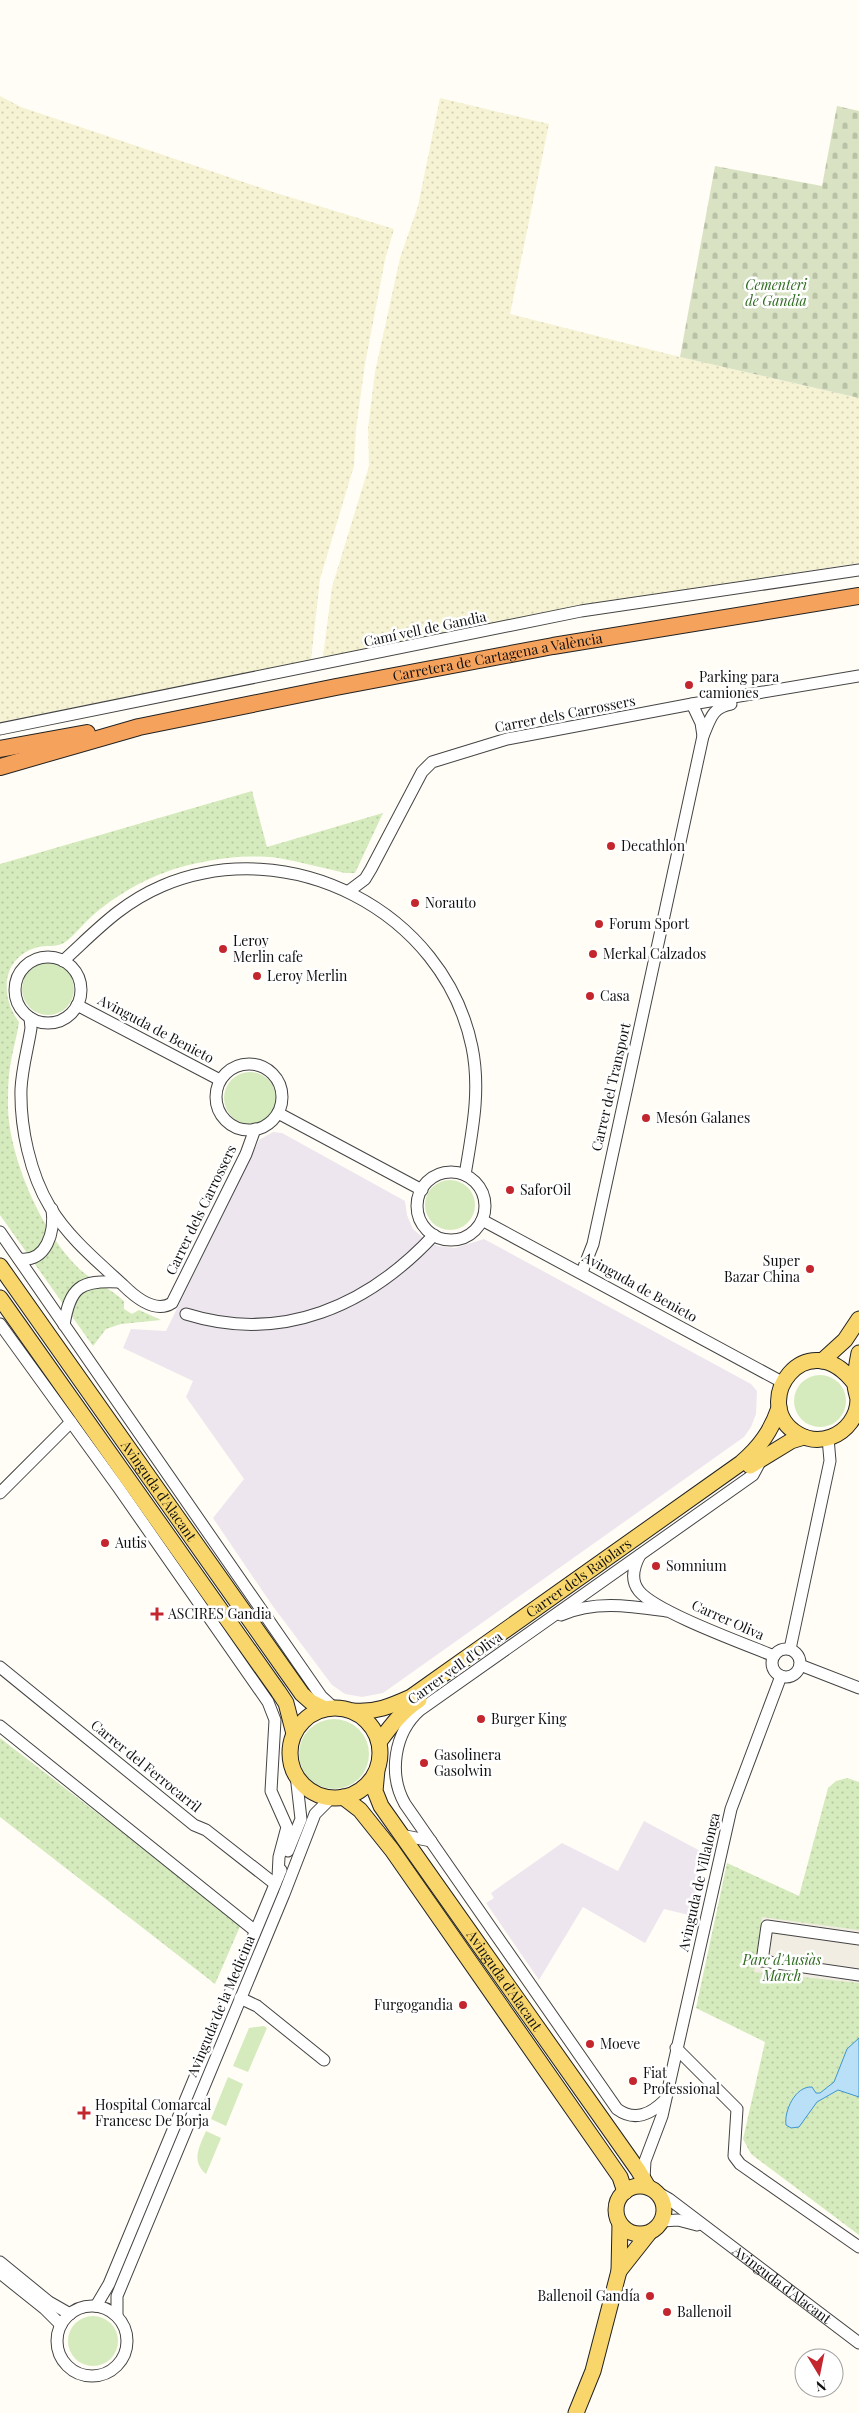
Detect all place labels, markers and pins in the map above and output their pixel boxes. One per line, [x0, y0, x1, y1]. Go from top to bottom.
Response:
place label: Parking para camiones [699, 667, 779, 702]
marker: Parking para camiones [683, 679, 695, 691]
place label: Decathlon [621, 836, 686, 855]
marker: Decathlon [605, 840, 617, 852]
place label: Norauto [425, 893, 477, 912]
marker: Norauto [409, 897, 421, 909]
place label: Forum Sport [609, 914, 690, 933]
marker: Forum Sport [593, 918, 605, 930]
place label: Leroy Merlin cafe [233, 931, 303, 966]
marker: Leroy Merlin cafe [217, 943, 229, 955]
place label: Merkal Calzados [603, 944, 706, 963]
marker: Merkal Calzados [587, 948, 599, 960]
place label: Leroy Merlin [267, 966, 348, 985]
marker: Leroy Merlin [251, 970, 263, 982]
place label: Casa [600, 986, 630, 1005]
marker: Casa [584, 990, 596, 1002]
place label: Mesón Galanes [656, 1108, 750, 1127]
marker: Mesón Galanes [640, 1112, 652, 1124]
place label: SaforOil [520, 1180, 571, 1199]
marker: SaforOil [504, 1184, 516, 1196]
place label: Super Bazar China [724, 1251, 801, 1286]
marker: Super Bazar China [804, 1263, 816, 1275]
place label: Autis [114, 1533, 147, 1552]
marker: Autis [99, 1537, 111, 1549]
place label: Somnium [666, 1556, 727, 1575]
marker: Somnium [650, 1560, 662, 1572]
place label: ASCIRES Gandia [167, 1604, 272, 1623]
marker: ASCIRES Gandia [150, 1607, 164, 1621]
place label: Burger King [491, 1709, 567, 1728]
marker: Burger King [475, 1713, 487, 1725]
place label: Gasolinera Gasolwin [434, 1745, 501, 1780]
marker: Gasolinera Gasolwin [418, 1757, 430, 1769]
place label: Furgogandia [374, 1995, 453, 2014]
marker: Furgogandia [457, 1999, 469, 2011]
place label: Moeve [600, 2034, 640, 2053]
marker: Moeve [584, 2038, 596, 2050]
place label: Fiat Professional [643, 2063, 720, 2098]
marker: Fiat Professional [627, 2075, 639, 2087]
place label: Hospital Comarcal Francesc De Borja [95, 2095, 211, 2130]
marker: Hospital Comarcal Francesc De Borja [77, 2106, 91, 2120]
place label: Ballenoil Gandía [537, 2286, 640, 2305]
marker: Ballenoil Gandía [644, 2290, 656, 2302]
place label: Ballenoil [677, 2302, 732, 2321]
marker: Ballenoil [661, 2306, 673, 2318]

